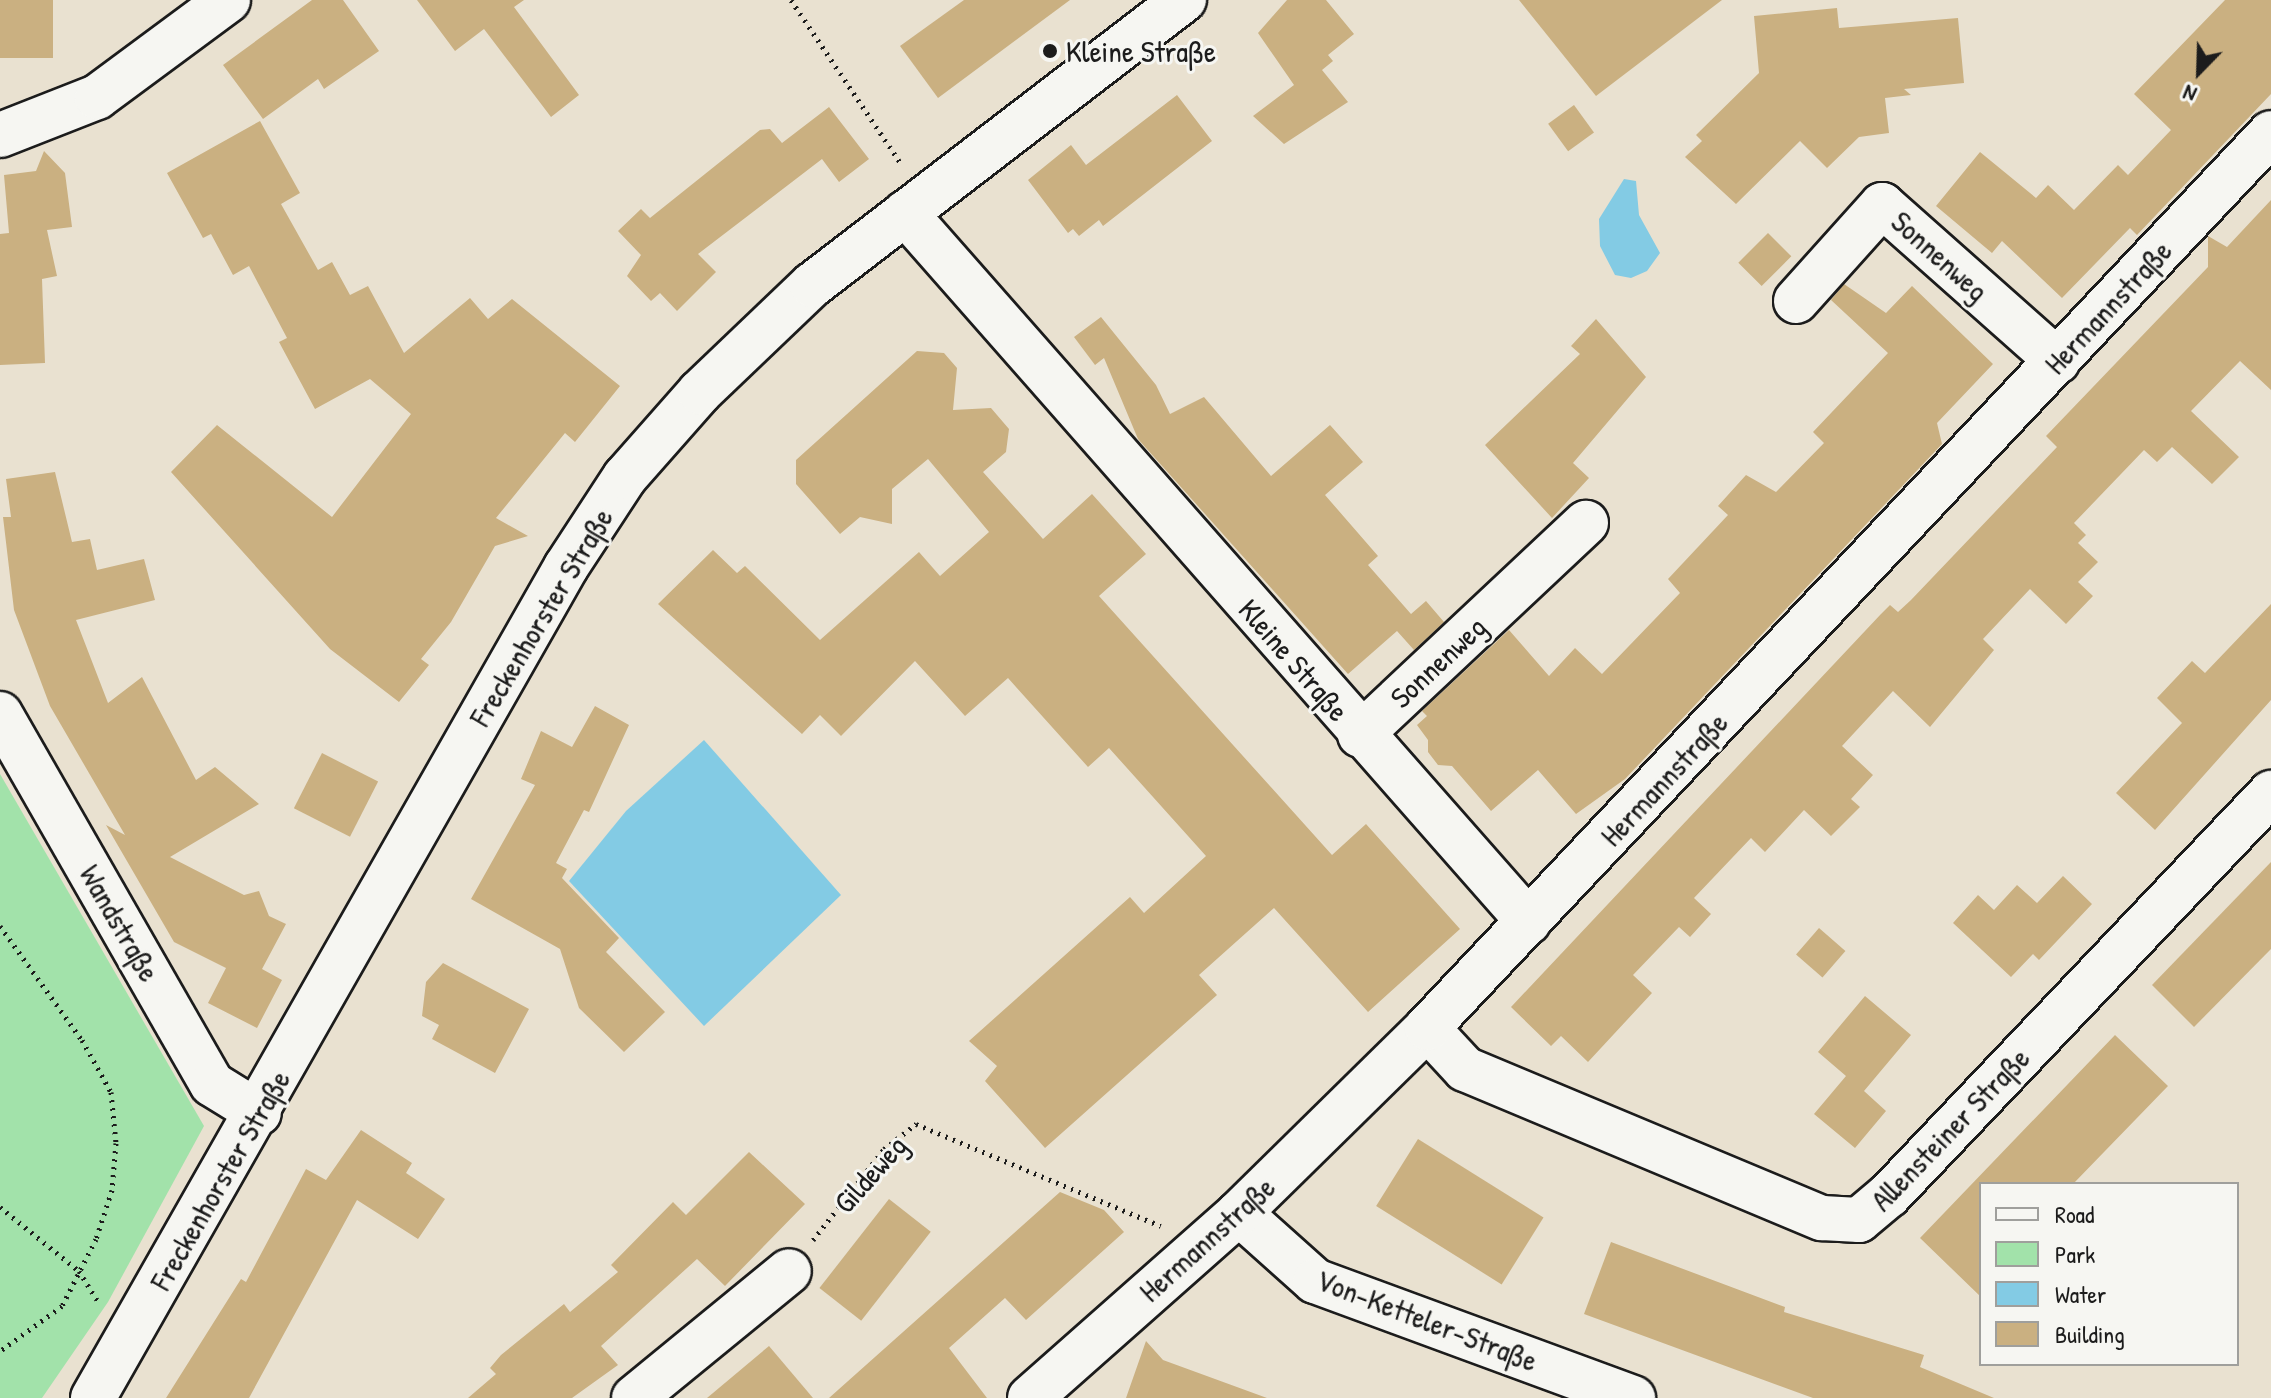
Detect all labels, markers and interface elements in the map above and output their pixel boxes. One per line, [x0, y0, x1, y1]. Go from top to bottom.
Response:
north arrow [2159, 32, 2239, 112]
place label: Kleine Straße [1066, 33, 1216, 69]
marker: Kleine Straße [1041, 42, 1059, 60]
text: N [2178, 78, 2201, 110]
street label: Sonnenweg [1884, 203, 1996, 309]
street label: Hermannstraße [2037, 233, 2179, 381]
street label: Freckenhorster Straße [462, 501, 620, 733]
street label: Kleine Straße [1231, 592, 1357, 728]
street label: Sonnenweg [1383, 609, 1493, 715]
street label: Hermannstraße [1593, 705, 1735, 853]
street label: Wandstraße [72, 858, 168, 988]
street label: Allensteiner Straße [1863, 1040, 2037, 1218]
street label: Freckenhorster Straße [142, 1064, 298, 1296]
street label: Gildeweg [826, 1128, 914, 1220]
street label: Hermannstraße [1132, 1169, 1282, 1309]
legend [1979, 1182, 2239, 1366]
text: Road [2055, 1198, 2094, 1230]
text: Park [2055, 1238, 2095, 1270]
street label: Von-Ketteler-Straße [1311, 1261, 1543, 1379]
text: Water [2055, 1278, 2106, 1310]
text: Building [2055, 1318, 2125, 1350]

